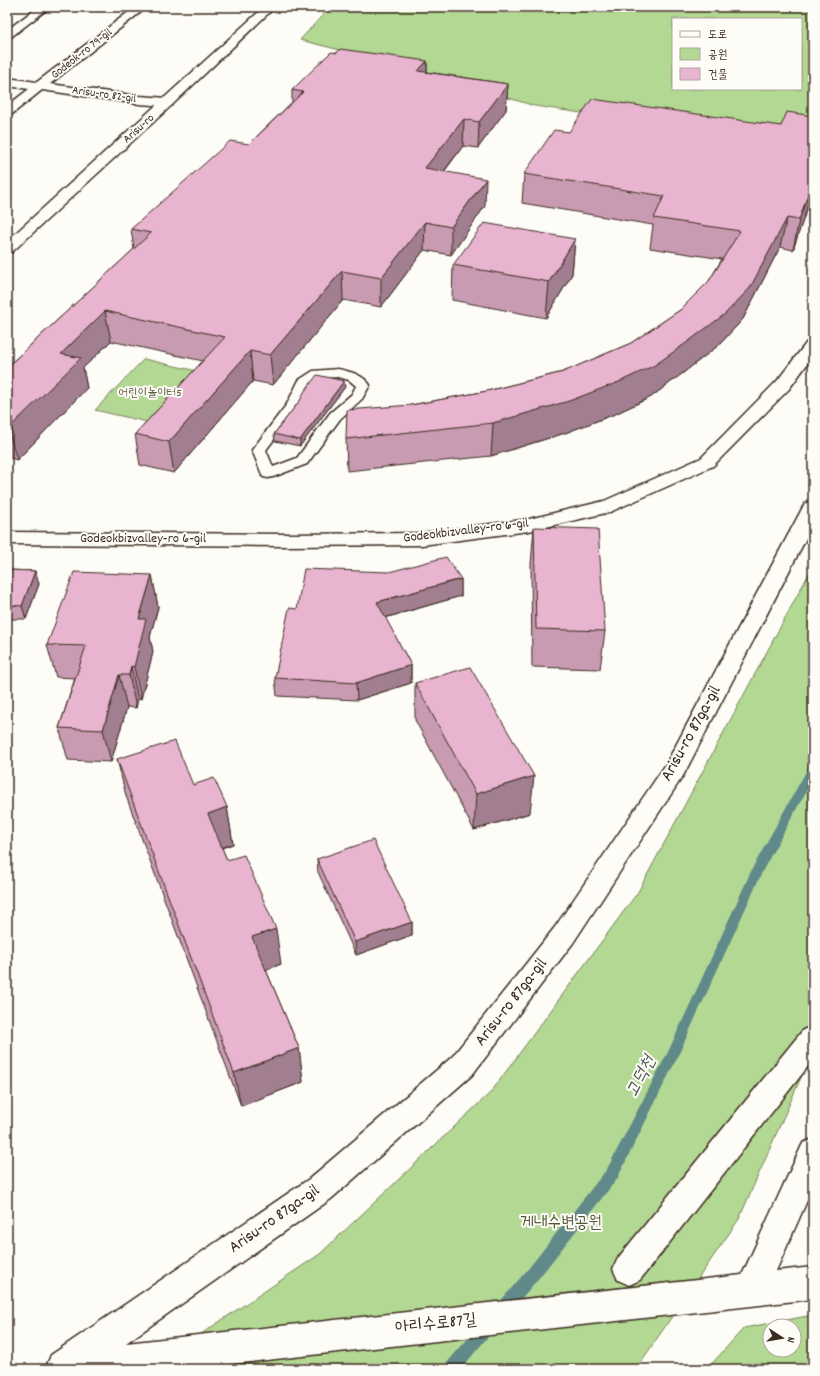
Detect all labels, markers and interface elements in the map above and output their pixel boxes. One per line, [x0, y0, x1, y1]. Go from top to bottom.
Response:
legend [672, 18, 802, 90]
street label: Godeok-ro 79-gil [48, 25, 116, 83]
text: 도로 [708, 27, 727, 44]
text: 공원 [708, 47, 727, 64]
text: 건물 [708, 67, 728, 84]
street label: Arisu-ro 82-gil [71, 82, 137, 108]
street label: Arisu-ro [119, 110, 159, 148]
park label: 어린이놀이터5 [118, 385, 182, 402]
street label: Godeokbizvalley-ro 6-gil [402, 513, 530, 549]
street label: Godeokbizvalley-ro 6-gil [80, 529, 207, 549]
street label: Arisu-ro 87ga-gil [656, 682, 728, 786]
street label: Arisu-ro 87ga-gil [470, 954, 554, 1052]
water label: 고덕천 [621, 1051, 664, 1102]
street label: Arisu-ro 87ga-gil [225, 1180, 325, 1260]
park label: 게내수변공원 [520, 1212, 602, 1236]
street label: 아리수로87길 [394, 1309, 478, 1341]
north arrow [762, 1318, 802, 1358]
text: N [781, 1335, 798, 1345]

